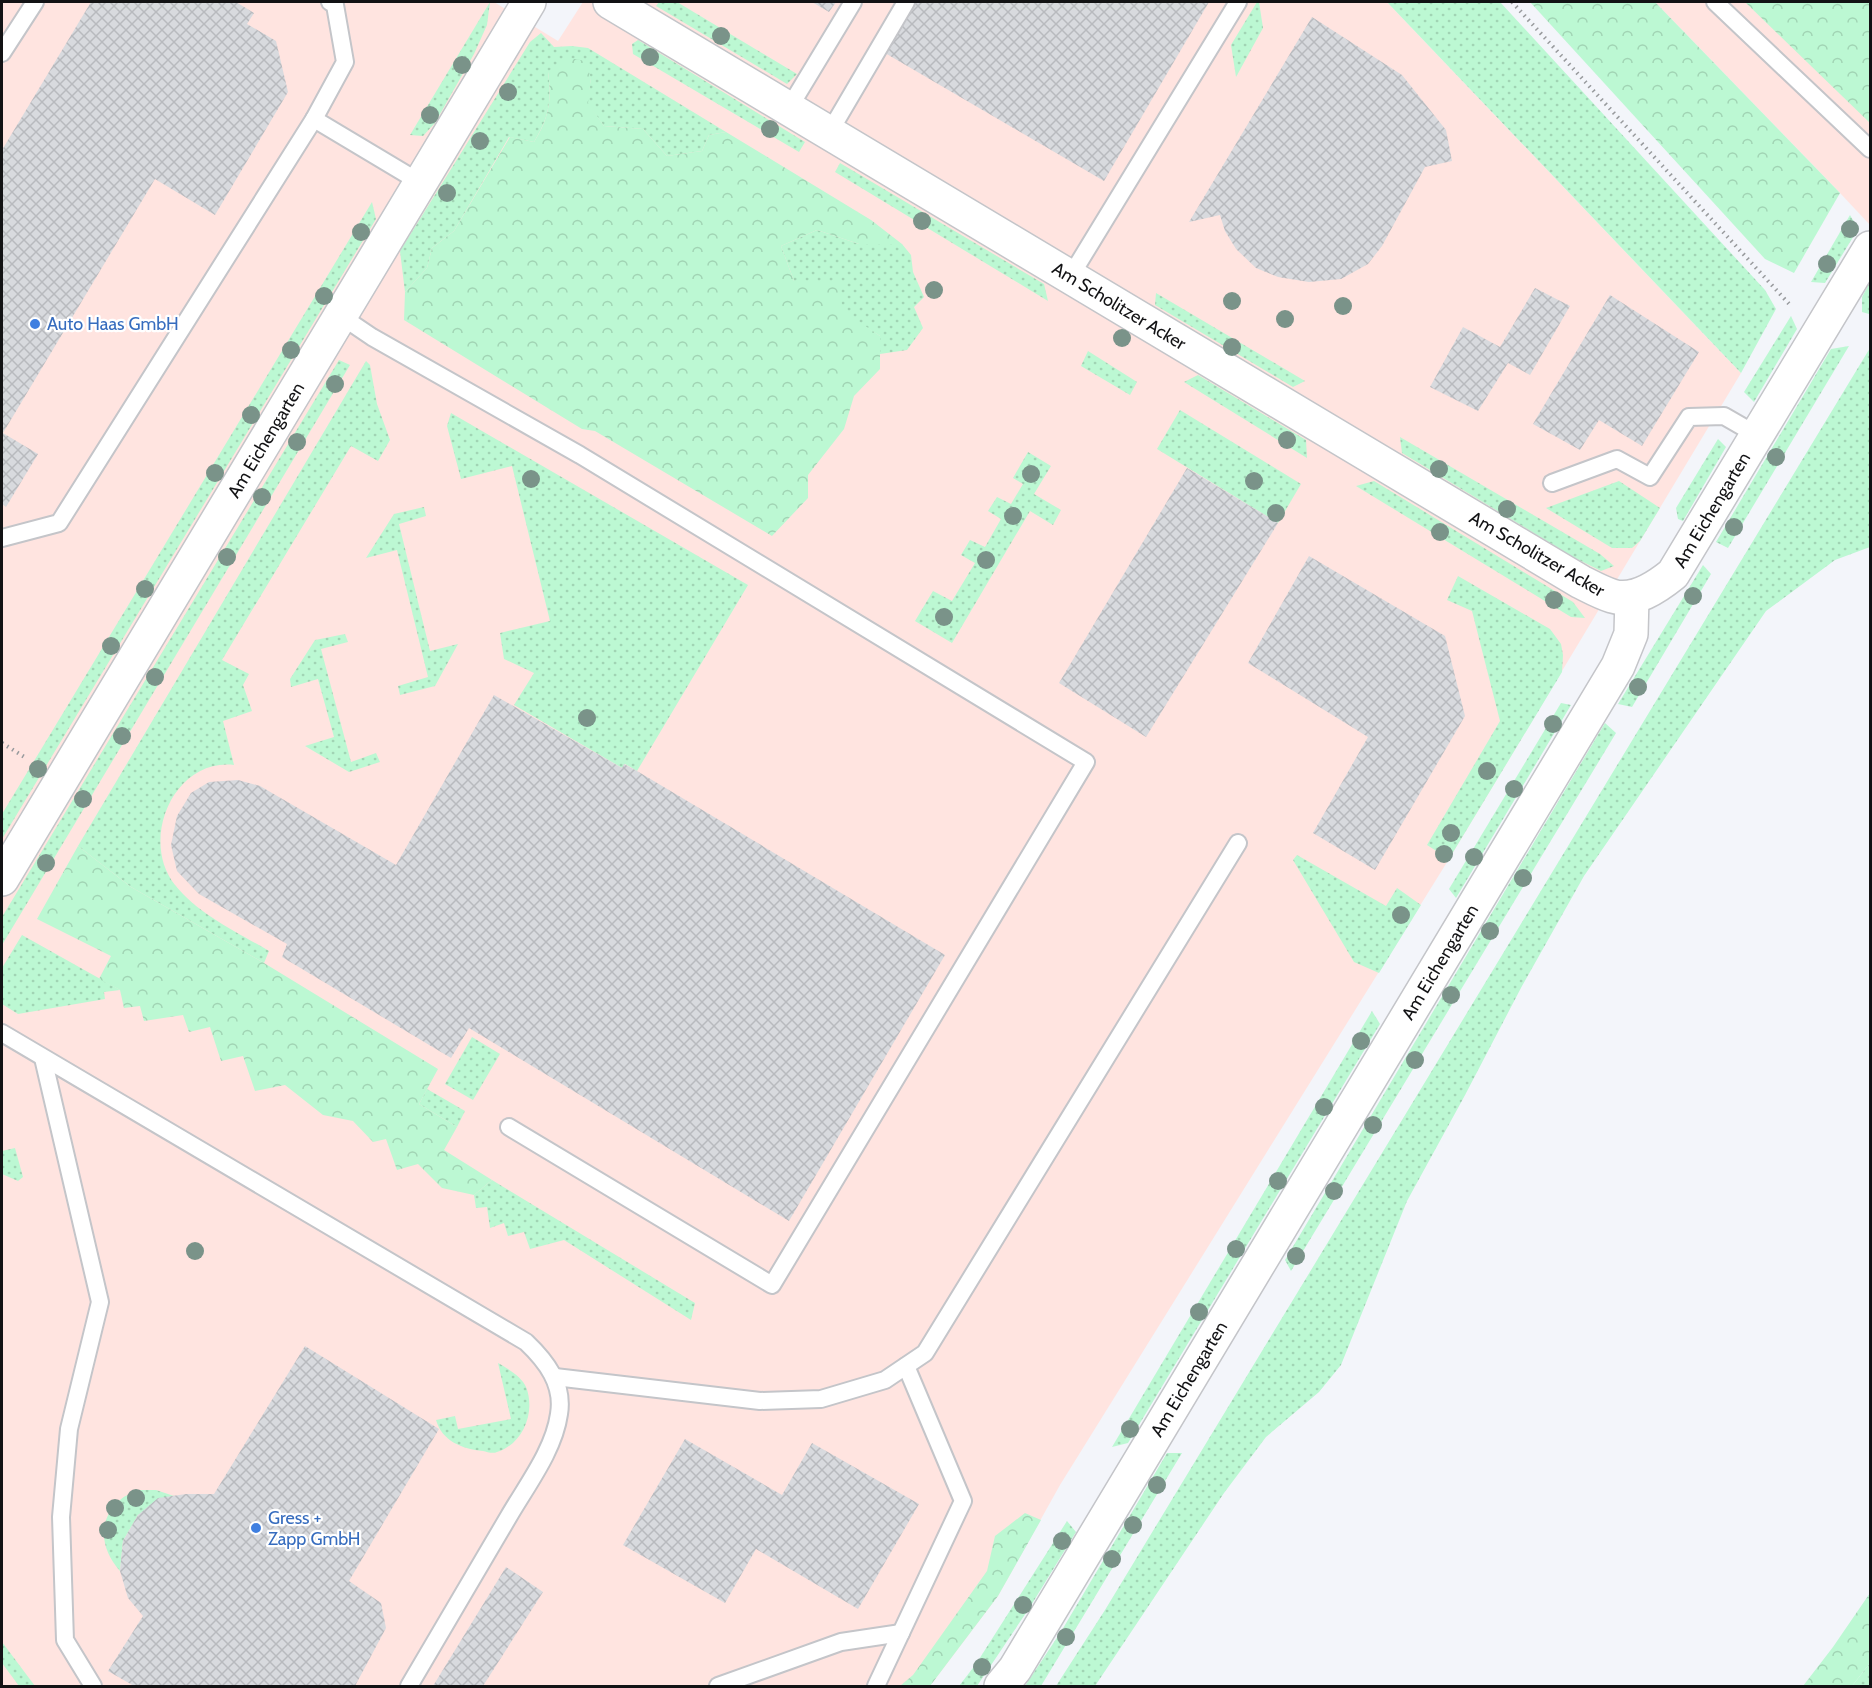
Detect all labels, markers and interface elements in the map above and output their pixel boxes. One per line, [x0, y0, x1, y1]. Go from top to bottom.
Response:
street label: Am Scholitzer Acker [1048, 257, 1190, 355]
place label: Auto Haas GmbH [47, 313, 179, 335]
marker: Auto Haas GmbH [28, 317, 42, 331]
street label: Am Eichengarten [223, 378, 309, 502]
street label: Am Eichengarten [1669, 448, 1755, 572]
street label: Am Scholitzer Acker [1466, 506, 1609, 602]
street label: Am Eichengarten [1397, 900, 1483, 1024]
street label: Am Eichengarten [1146, 1317, 1232, 1441]
place label: Gress + Zapp GmbH [268, 1507, 361, 1550]
marker: Gress + Zapp GmbH [249, 1521, 263, 1535]

